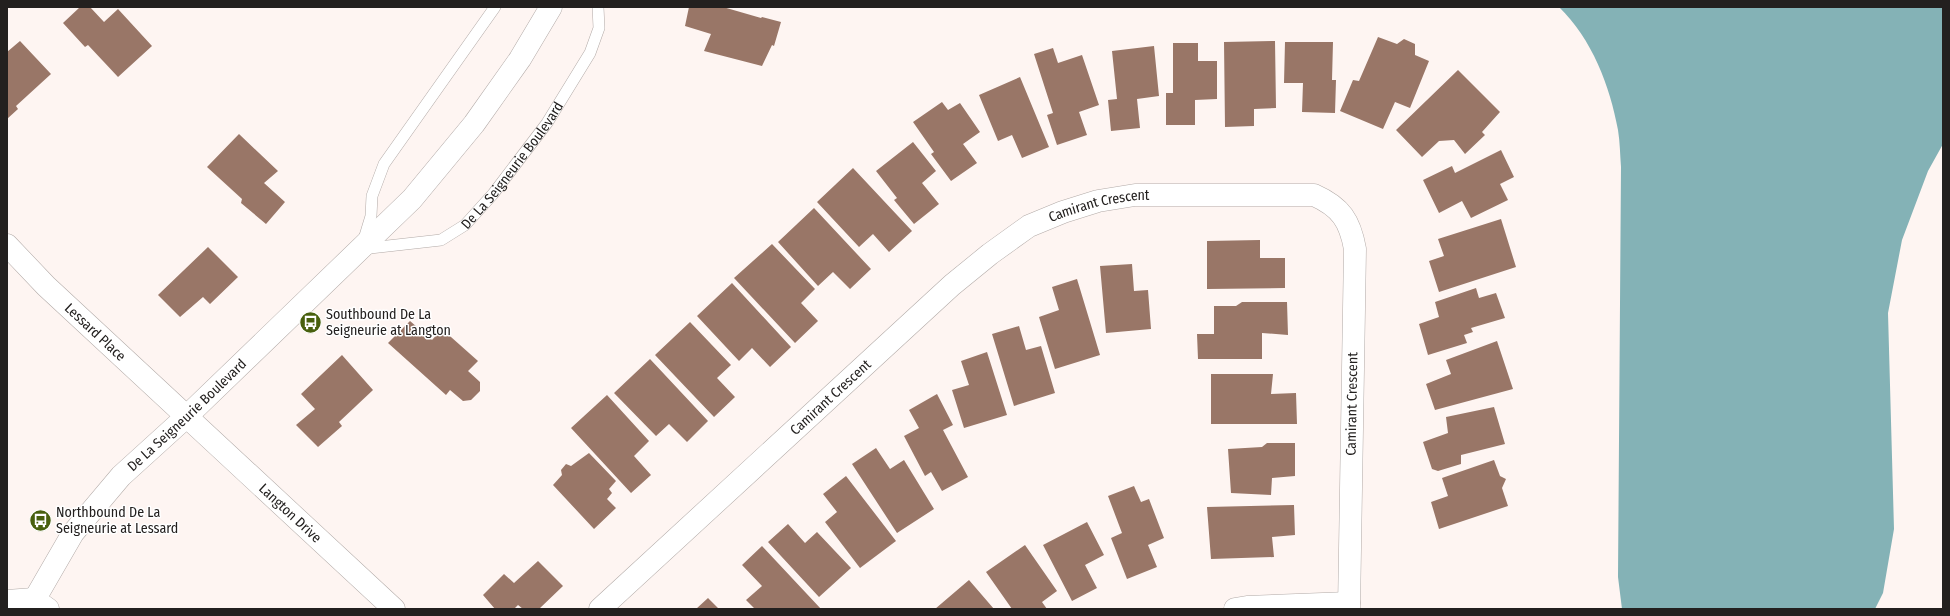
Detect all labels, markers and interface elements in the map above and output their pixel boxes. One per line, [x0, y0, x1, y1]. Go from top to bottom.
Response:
street label: De La Seigneurie Boulevard [457, 98, 567, 232]
street label: Camirant Crescent [1046, 186, 1150, 226]
street label: Lessard Place [61, 299, 130, 364]
place label: Southbound De La Seigneurie at Langton [326, 306, 451, 339]
bus stop icon: Southbound De La Seigneurie at Langton [298, 309, 324, 335]
street label: Camirant Crescent [1343, 352, 1361, 456]
street label: De La Seigneurie Boulevard [124, 355, 250, 475]
street label: Camirant Crescent [786, 355, 875, 438]
street label: Langton Drive [256, 480, 325, 546]
place label: Northbound De La Seigneurie at Lessard [56, 504, 178, 537]
bus stop icon: Northbound De La Seigneurie at Lessard [27, 507, 53, 533]

